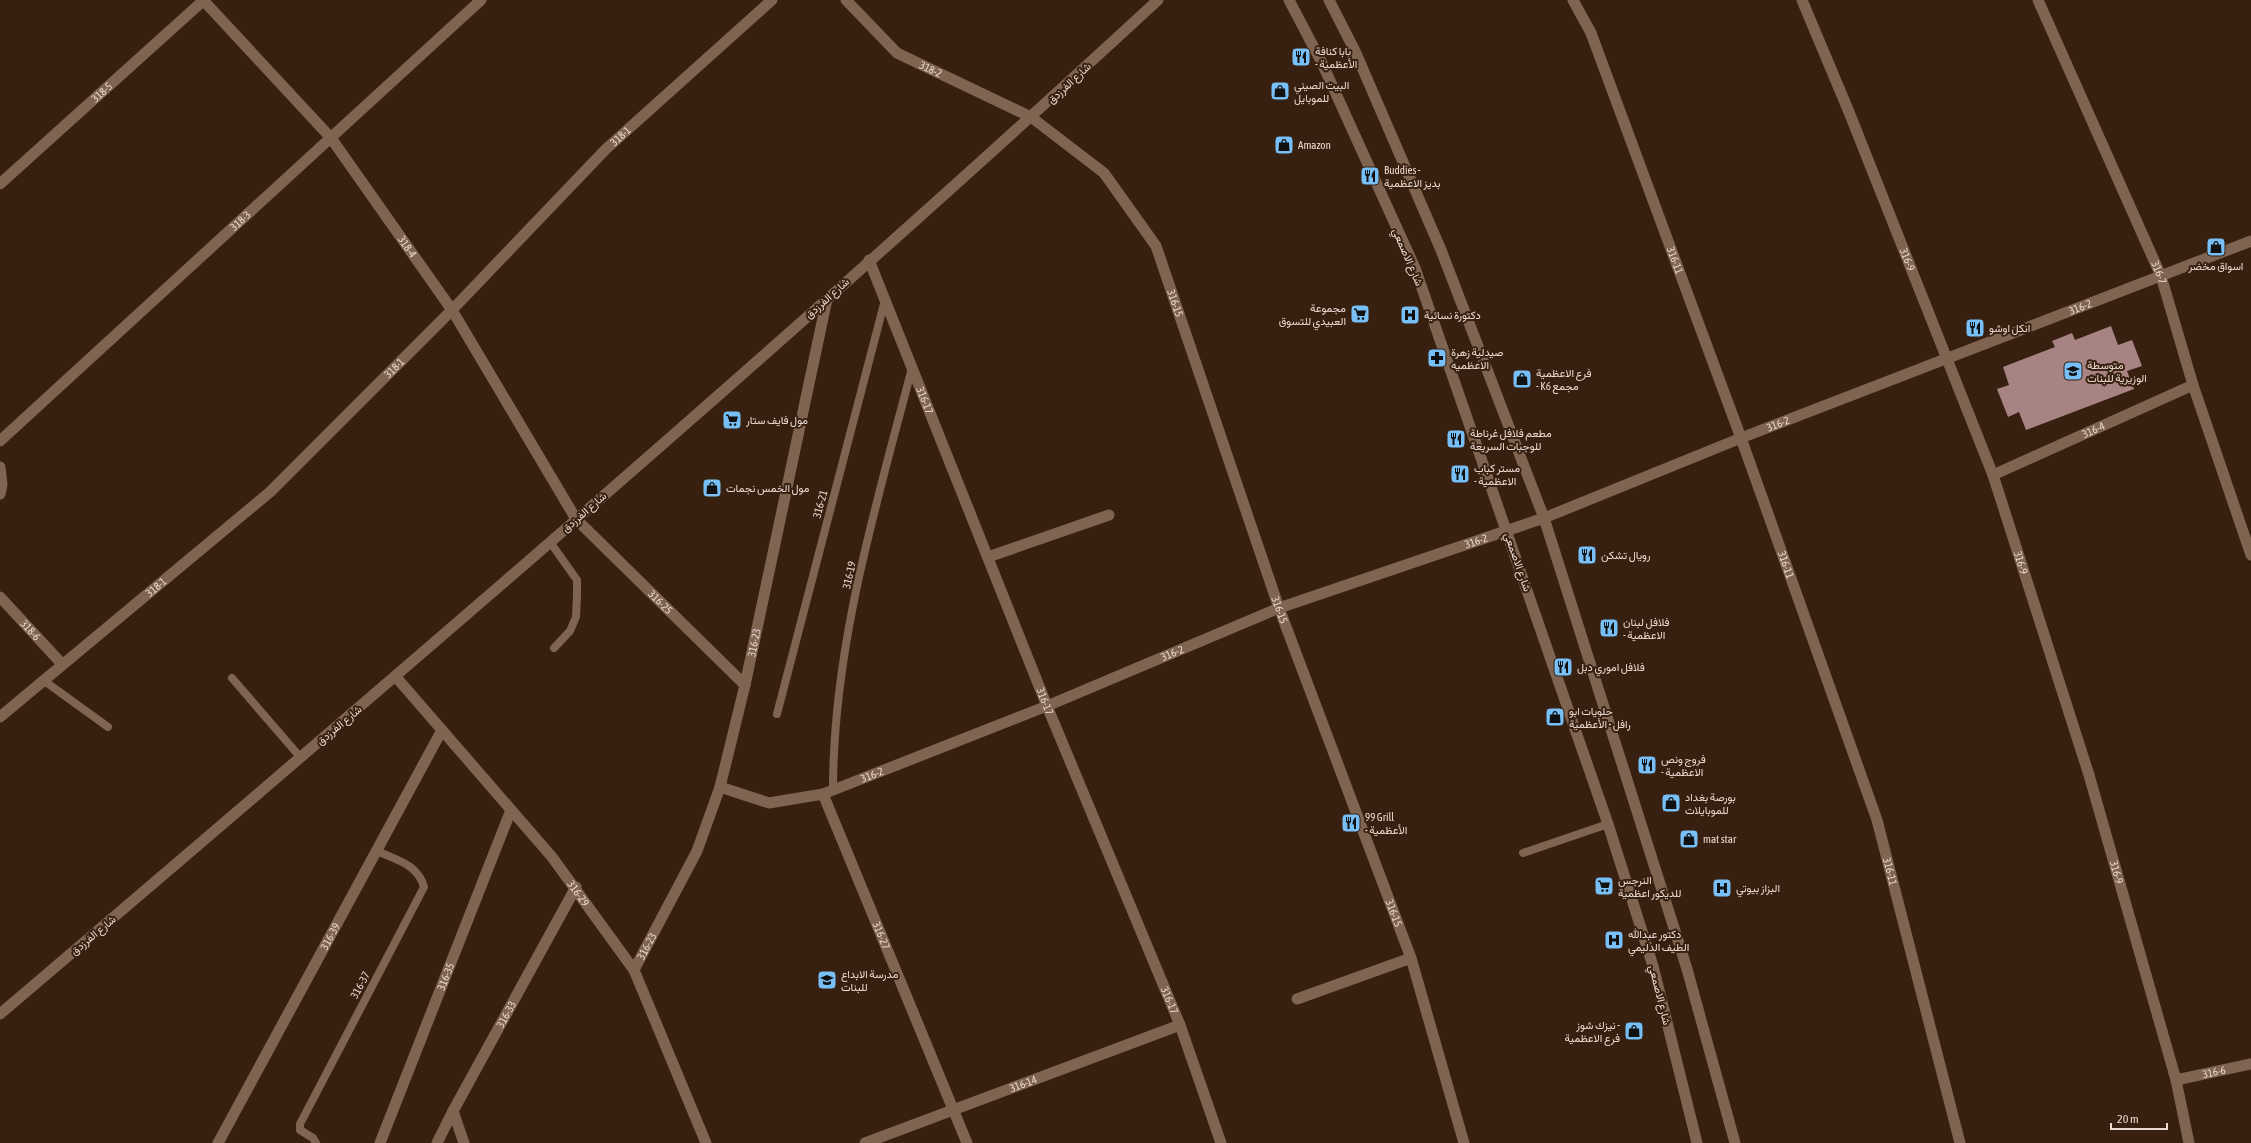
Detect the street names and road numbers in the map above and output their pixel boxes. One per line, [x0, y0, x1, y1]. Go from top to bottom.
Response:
street label: 318-2 [918, 59, 944, 80]
street label: شارع الفرزدق [1045, 60, 1095, 108]
street label: 318-5 [89, 80, 114, 105]
street label: 318-1 [608, 124, 633, 148]
street label: 318-3 [228, 208, 253, 233]
street label: شارع الاصمعي [1387, 226, 1426, 289]
street label: 318-4 [396, 234, 419, 260]
street label: 316-11 [1665, 245, 1686, 276]
street label: 316-9 [1898, 246, 1917, 272]
street label: 316-7 [2149, 259, 2169, 285]
street label: شارع الفرزدق [803, 275, 853, 322]
street label: 316-15 [1165, 288, 1186, 318]
street label: 316-2 [2067, 297, 2093, 317]
street label: 318-1 [382, 356, 406, 380]
street label: 316-17 [914, 385, 936, 415]
street label: 316-2 [1765, 414, 1791, 434]
street label: 316-4 [2080, 420, 2106, 440]
street label: شارع الفرزدق [559, 489, 610, 536]
street label: 316-21 [811, 489, 829, 519]
street label: شارع الاصمعي [1499, 531, 1534, 595]
street label: 316-2 [1463, 532, 1489, 550]
street label: 316-11 [1776, 550, 1796, 580]
street label: 316-9 [2012, 550, 2030, 576]
street label: 316-19 [840, 560, 858, 590]
street label: 318-1 [143, 575, 169, 599]
street label: 316-25 [646, 588, 675, 616]
street label: 316-15 [1269, 595, 1290, 625]
street label: 318-6 [18, 617, 43, 643]
street label: 316-23 [745, 627, 763, 658]
street label: 316-2 [1159, 643, 1185, 663]
street label: 316-17 [1034, 686, 1056, 716]
street label: شارع الفرزدق [314, 703, 365, 749]
street label: 316-2 [859, 765, 885, 785]
street label: 316-11 [1881, 856, 1900, 886]
street label: 316-9 [2108, 859, 2126, 885]
street label: 316-29 [565, 878, 592, 908]
street label: 316-15 [1383, 898, 1405, 928]
street label: شارع الفرزدق [68, 913, 119, 959]
street label: 316-27 [870, 920, 892, 951]
street label: 316-39 [318, 921, 342, 952]
street label: 316-23 [635, 931, 659, 962]
street label: 316-35 [435, 961, 456, 992]
street label: شارع الاصمعي [1643, 964, 1673, 1028]
street label: 316-37 [348, 970, 372, 1000]
street label: 316-17 [1159, 985, 1181, 1016]
street label: 316-33 [494, 999, 518, 1030]
street label: 316-6 [2201, 1064, 2227, 1080]
street label: 316-14 [1008, 1073, 1039, 1094]

